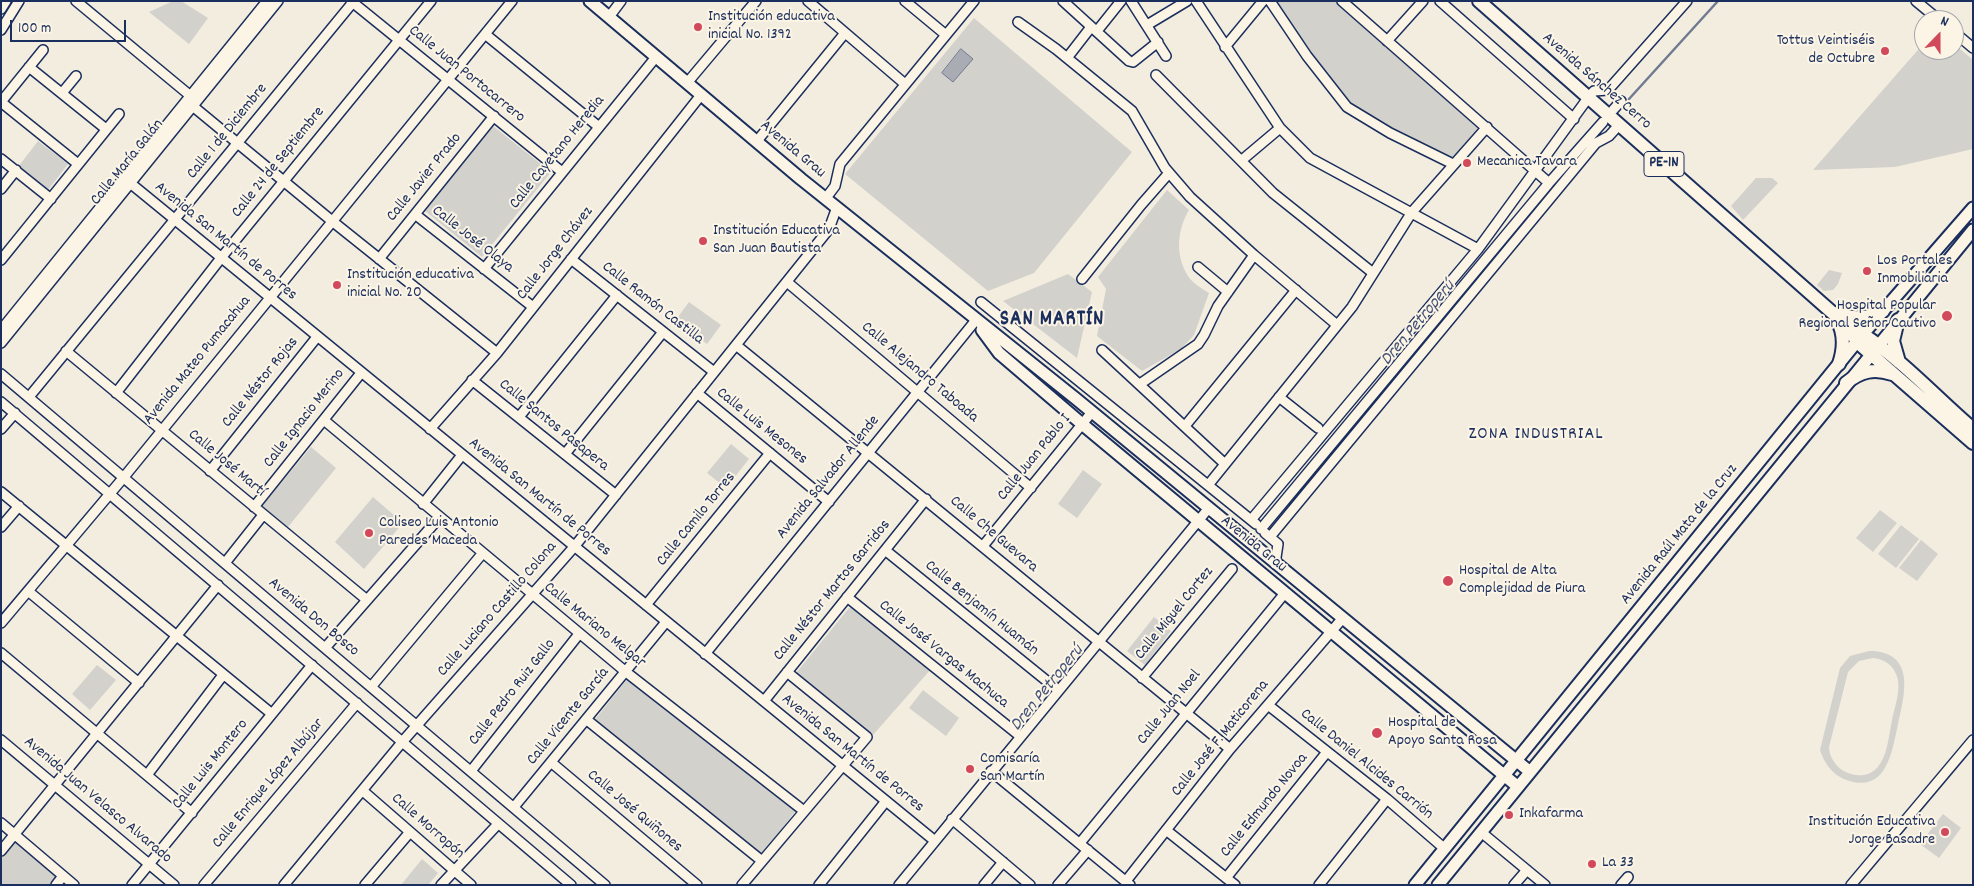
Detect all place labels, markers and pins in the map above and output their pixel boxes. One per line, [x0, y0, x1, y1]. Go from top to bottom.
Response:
place label: Institución educativa inicial No. 1392 [708, 8, 835, 46]
marker: Institución educativa inicial No. 1392 [692, 21, 704, 33]
place label: Tottus Veintiséis de Octubre [1777, 32, 1875, 70]
marker: Tottus Veintiséis de Octubre [1879, 45, 1891, 57]
place label: Mecanica Tavara [1477, 153, 1577, 173]
marker: Mecanica Tavara [1461, 157, 1473, 169]
place label: Institución Educativa San Juan Bautista [713, 222, 840, 260]
marker: Institución Educativa San Juan Bautista [697, 235, 709, 247]
place label: Los Portales Inmobiliaria [1877, 252, 1952, 290]
marker: Los Portales Inmobiliaria [1861, 265, 1873, 277]
place label: Institución educativa inicial No. 20 [347, 266, 474, 304]
marker: Institución educativa inicial No. 20 [331, 279, 343, 291]
place label: Hospital Popular Regional Señor Cautivo [1799, 297, 1936, 335]
marker: Hospital Popular Regional Señor Cautivo [1940, 309, 1954, 323]
place label: Coliseo Luis Antonio Paredes Maceda [379, 514, 499, 552]
marker: Coliseo Luis Antonio Paredes Maceda [363, 527, 375, 539]
place label: Hospital de Alta Complejidad de Piura [1459, 562, 1585, 600]
marker: Hospital de Alta Complejidad de Piura [1441, 574, 1455, 588]
place label: Hospital de Apoyo Santa Rosa [1388, 714, 1497, 752]
marker: Hospital de Apoyo Santa Rosa [1370, 726, 1384, 740]
place label: Comisaría San Martín [980, 750, 1045, 788]
marker: Comisaría San Martín [964, 763, 976, 775]
place label: Inkafarma [1519, 805, 1583, 825]
marker: Inkafarma [1503, 809, 1515, 821]
place label: Institución Educativa Jorge Basadre [1808, 813, 1935, 851]
marker: Institución Educativa Jorge Basadre [1939, 826, 1951, 838]
place label: La 33 [1602, 854, 1634, 874]
marker: La 33 [1586, 858, 1598, 870]

